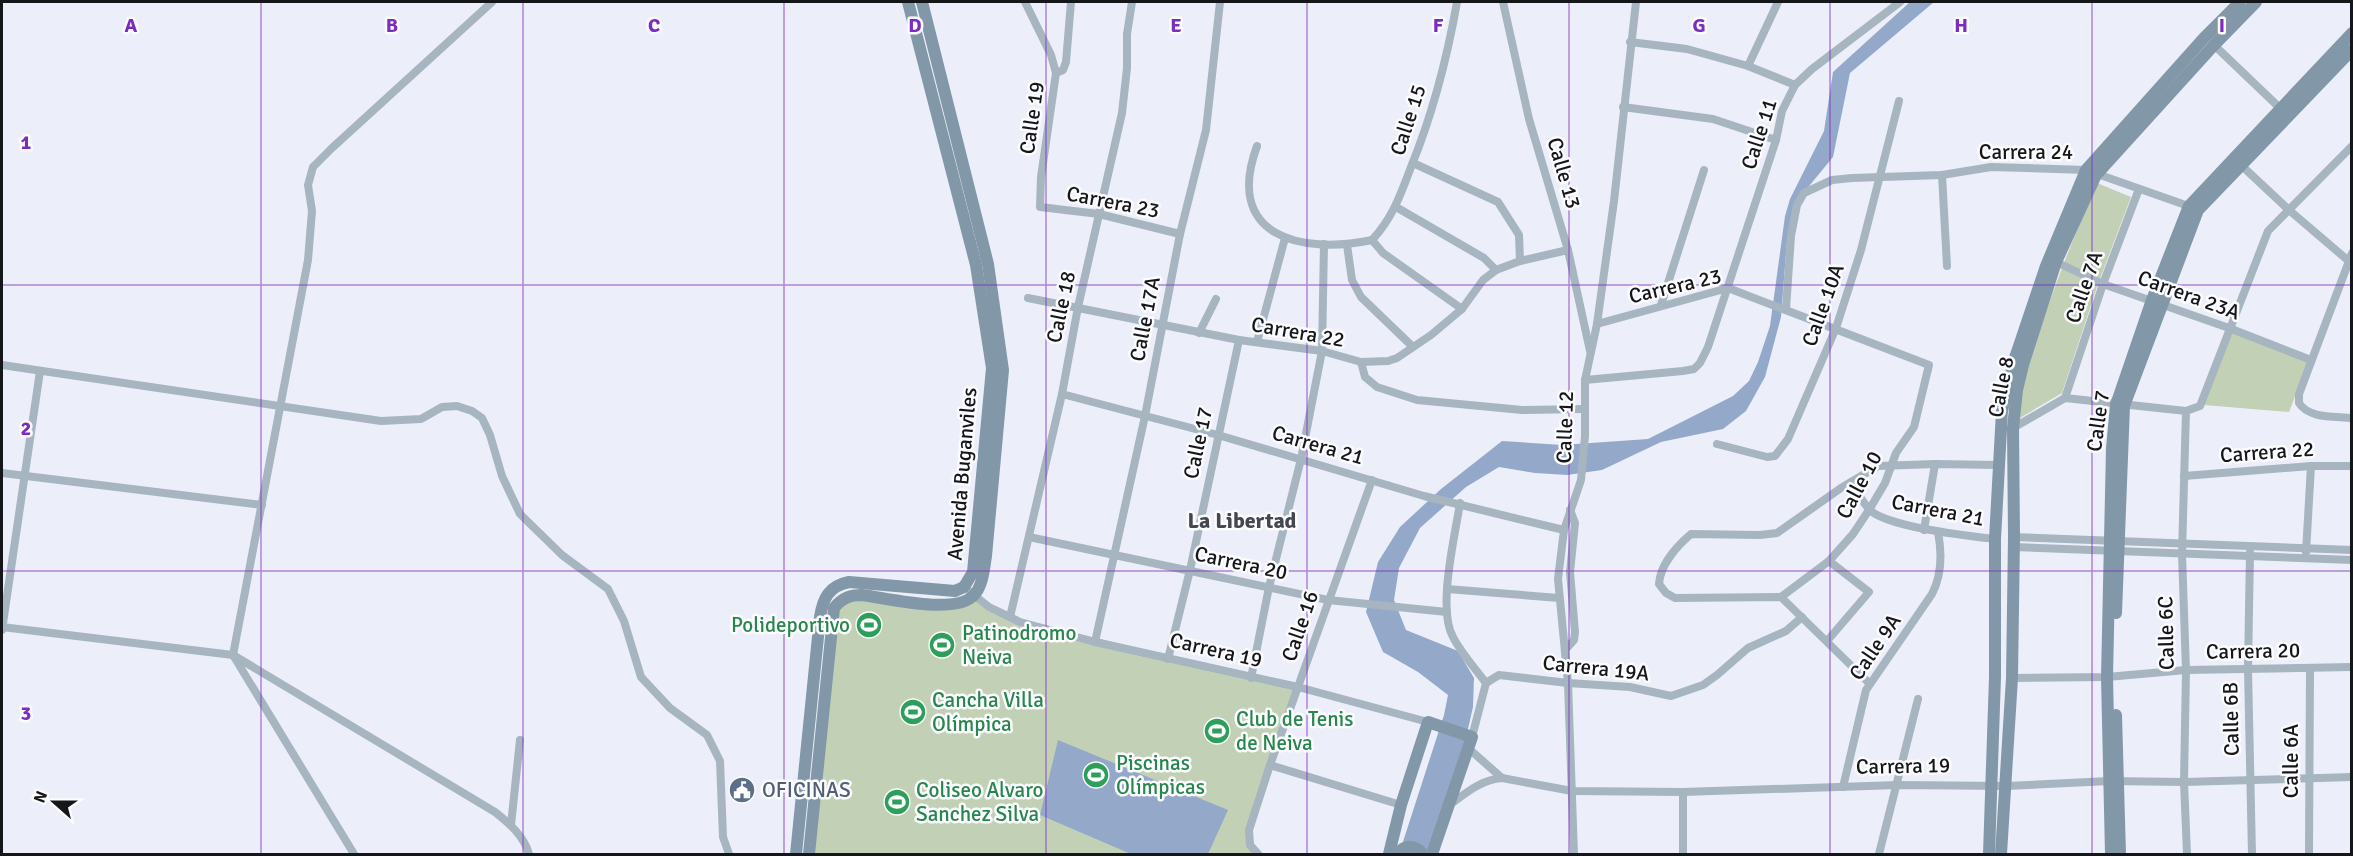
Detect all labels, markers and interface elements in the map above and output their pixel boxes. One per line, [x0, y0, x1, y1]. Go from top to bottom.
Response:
text: A [125, 13, 138, 38]
text: B [386, 13, 398, 38]
text: C [648, 13, 660, 38]
text: D [908, 13, 922, 38]
text: E [1170, 13, 1182, 38]
text: F [1433, 13, 1444, 38]
text: G [1692, 13, 1706, 38]
text: H [1954, 13, 1968, 38]
text: I [2219, 13, 2225, 38]
street label: Calle 19 [1014, 80, 1050, 156]
street label: Calle 15 [1384, 81, 1432, 159]
street label: Calle 11 [1735, 95, 1783, 173]
text: 1 [21, 130, 32, 155]
street label: Calle 13 [1541, 134, 1587, 212]
street label: Carrera 24 [1979, 139, 2073, 165]
street label: Carrera 23 [1064, 180, 1162, 224]
street label: Calle 7A [2060, 247, 2108, 326]
street label: Calle 10A [1796, 260, 1850, 350]
street label: Carrera 23 [1626, 263, 1724, 309]
street label: Carrera 23A [2134, 264, 2244, 326]
street label: Calle 18 [1041, 269, 1081, 345]
street label: Calle 17A [1124, 274, 1166, 364]
street label: Carrera 22 [1249, 311, 1347, 353]
street label: Calle 8 [1982, 354, 2020, 420]
street label: Avenida Buganviles [941, 386, 983, 562]
street label: Calle 7 [2081, 389, 2115, 453]
street label: Calle 12 [1551, 390, 1579, 464]
street label: Calle 17 [1178, 405, 1218, 481]
text: 2 [21, 416, 31, 441]
street label: Carrera 21 [1269, 420, 1367, 470]
street label: Carrera 22 [2219, 436, 2315, 468]
street label: Calle 10 [1830, 447, 1888, 523]
street label: Carrera 21 [1889, 488, 1987, 532]
district label: La Libertad [1188, 507, 1297, 534]
street label: Carrera 20 [1192, 540, 1290, 586]
street label: Calle 16 [1276, 587, 1324, 665]
street label: Calle 6C [2152, 596, 2180, 670]
street label: Calle 9A [1843, 609, 1907, 685]
sports icon: Polideportivo [854, 610, 884, 640]
place label: Polideportivo [731, 612, 850, 638]
place label: Patinodromo Neiva [962, 620, 1077, 670]
street label: Carrera 19 [1167, 627, 1265, 673]
sports icon: Patinodromo Neiva [927, 630, 957, 660]
street label: Carrera 20 [2206, 637, 2300, 665]
street label: Carrera 19A [1541, 649, 1651, 687]
street label: Calle 6B [2217, 682, 2245, 756]
place label: Cancha Villa Olímpica [932, 687, 1044, 737]
sports icon: Cancha Villa Olímpica [898, 697, 928, 727]
text: 3 [21, 701, 31, 726]
place label: Club de Tenis de Neiva [1236, 706, 1353, 756]
sports icon: Club de Tenis de Neiva [1202, 716, 1232, 746]
street label: Calle 6A [2278, 724, 2304, 798]
place label: Piscinas Olímpicas [1116, 750, 1205, 800]
street label: Carrera 19 [1856, 752, 1950, 780]
sports icon: Piscinas Olímpicas [1081, 760, 1111, 790]
north arrow [24, 772, 84, 832]
public building icon: OFICINAS [727, 775, 757, 805]
place label: OFICINAS [762, 777, 851, 803]
place label: Coliseo Alvaro Sanchez Silva [916, 777, 1043, 827]
sports icon: Coliseo Alvaro Sanchez Silva [882, 787, 912, 817]
text: N [30, 788, 52, 806]

